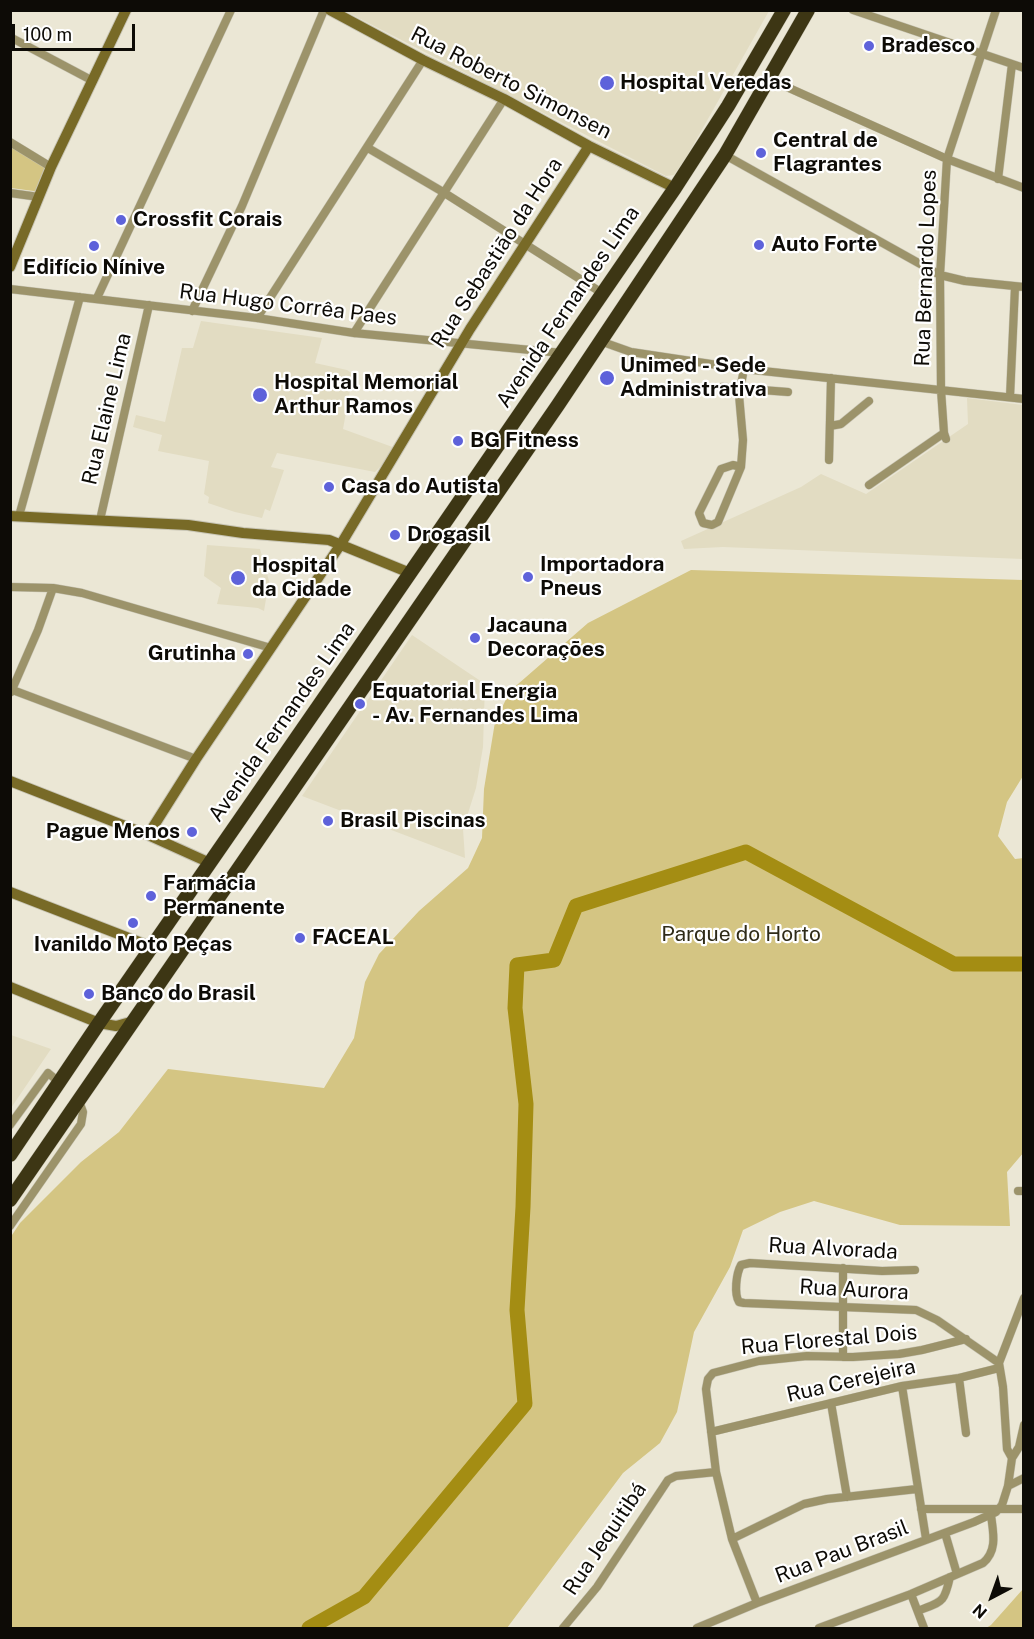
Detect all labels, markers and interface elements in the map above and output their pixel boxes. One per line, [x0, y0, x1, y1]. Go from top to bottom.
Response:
scale bar [15, 12, 138, 50]
street label: Rua Roberto Simonsen [406, 21, 616, 145]
text: 100 m [23, 24, 72, 45]
place label: Bradesco [881, 33, 975, 59]
marker: Bradesco [862, 39, 876, 53]
place label: Hospital Veredas [620, 70, 792, 96]
marker: Hospital Veredas [598, 74, 616, 92]
place label: Central de Flagrantes [773, 128, 882, 178]
marker: Central de Flagrantes [754, 146, 768, 160]
street label: Rua Sebastião da Hora [426, 153, 568, 353]
street label: Rua Bernardo Lopes [910, 169, 942, 367]
street label: Avenida Fernandes Lima [491, 201, 645, 413]
place label: Crossfit Corais [133, 207, 282, 233]
marker: Crossfit Corais [114, 213, 128, 227]
place label: Auto Forte [771, 232, 877, 258]
marker: Auto Forte [752, 238, 766, 252]
marker: Edifício Nínive [87, 239, 101, 253]
place label: Edifício Nínive [23, 255, 165, 281]
street label: Rua Hugo Corrêa Paes [178, 279, 398, 331]
street label: Rua Elaine Lima [77, 331, 137, 487]
place label: Unimed - Sede Administrativa [620, 353, 767, 403]
marker: Unimed - Sede Administrativa [598, 369, 616, 387]
place label: Hospital Memorial Arthur Ramos [274, 370, 459, 420]
marker: Hospital Memorial Arthur Ramos [251, 386, 269, 404]
place label: BG Fitness [470, 428, 579, 454]
marker: BG Fitness [451, 434, 465, 448]
place label: Casa do Autista [341, 474, 498, 500]
marker: Casa do Autista [322, 480, 336, 494]
place label: Drogasil [407, 522, 491, 548]
marker: Drogasil [388, 528, 402, 542]
place label: Importadora Pneus [540, 552, 664, 602]
place label: Hospital da Cidade [252, 553, 352, 603]
marker: Hospital da Cidade [229, 569, 247, 587]
marker: Importadora Pneus [521, 570, 535, 584]
place label: Jacauna Decorações [487, 613, 605, 663]
street label: Avenida Fernandes Lima [203, 617, 361, 827]
marker: Jacauna Decorações [468, 631, 482, 645]
place label: Grutinha [148, 641, 236, 667]
marker: Grutinha [241, 647, 255, 661]
place label: Equatorial Energia - Av. Fernandes Lima [372, 679, 578, 729]
marker: Equatorial Energia - Av. Fernandes Lima [353, 697, 367, 711]
place label: Brasil Piscinas [340, 808, 486, 834]
marker: Brasil Piscinas [321, 814, 335, 828]
place label: Pague Menos [46, 819, 180, 845]
marker: Pague Menos [185, 825, 199, 839]
place label: Farmácia Permanente [163, 871, 285, 921]
marker: Farmácia Permanente [144, 889, 158, 903]
marker: Ivanildo Moto Peças [126, 916, 140, 930]
park label: Parque do Horto [661, 922, 821, 948]
place label: FACEAL [312, 925, 394, 951]
marker: FACEAL [293, 931, 307, 945]
place label: Ivanildo Moto Peças [34, 932, 232, 958]
place label: Banco do Brasil [101, 981, 256, 1007]
marker: Banco do Brasil [82, 987, 96, 1001]
street label: Rua Alvorada [768, 1233, 898, 1265]
street label: Rua Aurora [799, 1275, 909, 1305]
street label: Rua Florestal Dois [740, 1320, 918, 1360]
street label: Rua Cerejeira [784, 1354, 918, 1408]
street label: Rua Jequitibá [558, 1478, 652, 1600]
street label: Rua Pau Brasil [772, 1515, 912, 1589]
north arrow [962, 1567, 1022, 1627]
text: N [969, 1600, 991, 1622]

